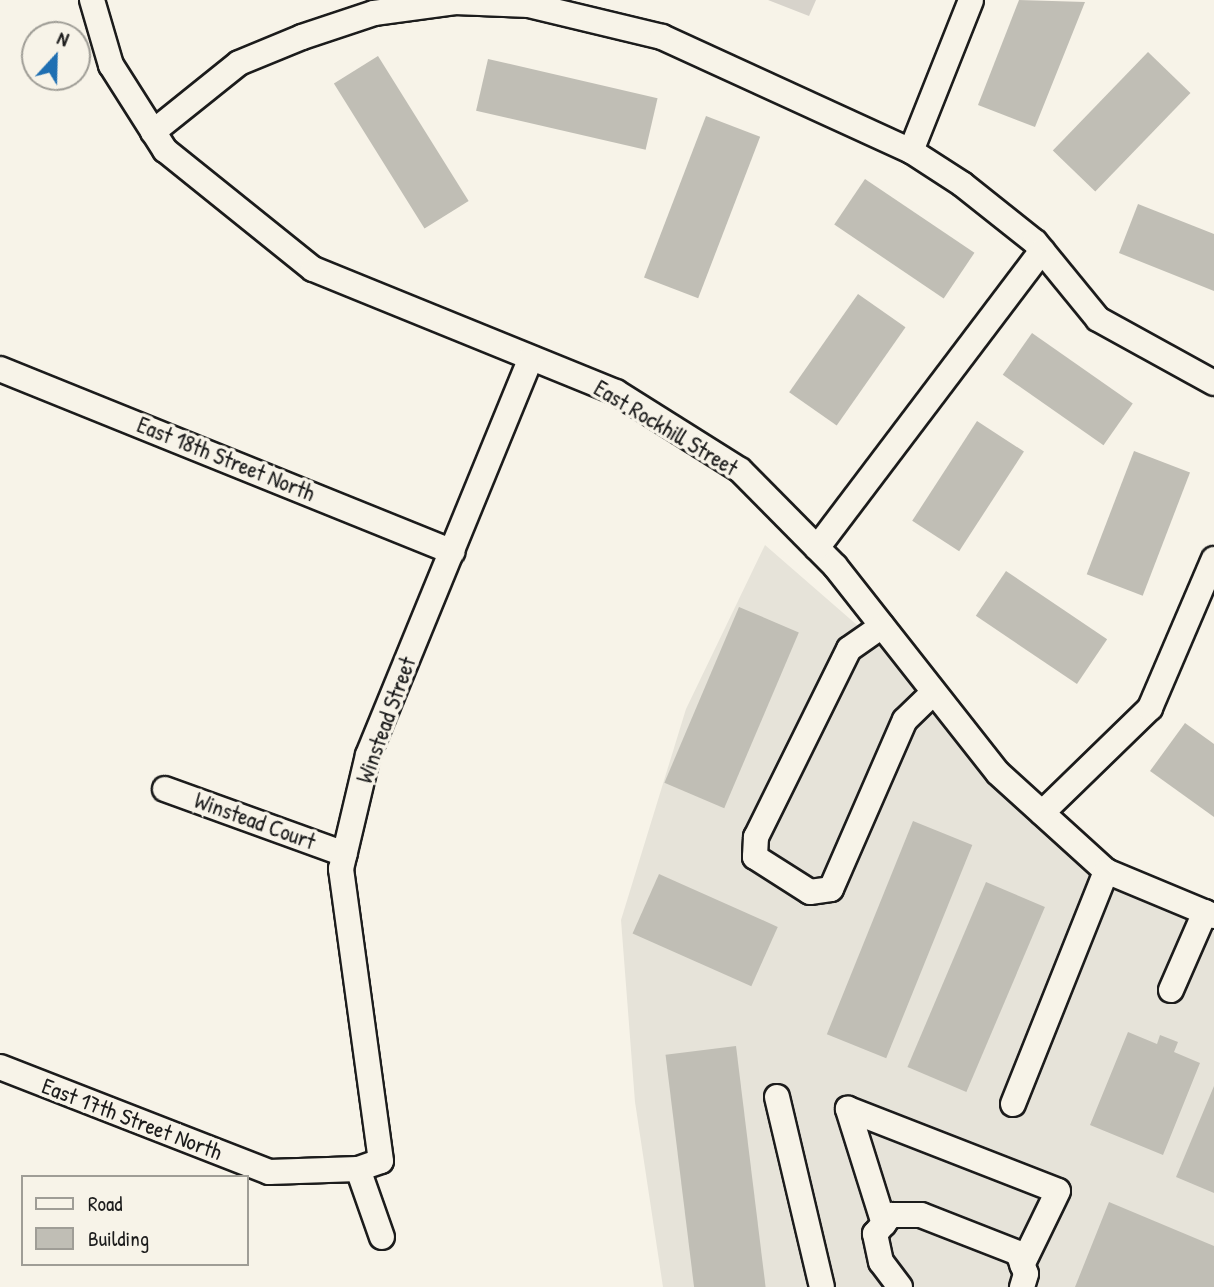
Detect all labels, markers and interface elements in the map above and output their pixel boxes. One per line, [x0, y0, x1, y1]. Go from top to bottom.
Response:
north arrow [21, 21, 91, 91]
text: N [54, 24, 73, 52]
street label: East Rockhill Street [589, 374, 743, 482]
street label: East 18th Street North [133, 411, 319, 507]
street label: Winstead Street [350, 653, 422, 787]
street label: Winstead Court [191, 786, 319, 856]
street label: East 17th Street North [38, 1072, 226, 1166]
legend [21, 1175, 248, 1266]
text: Road [88, 1189, 122, 1218]
text: Building [88, 1224, 149, 1253]

